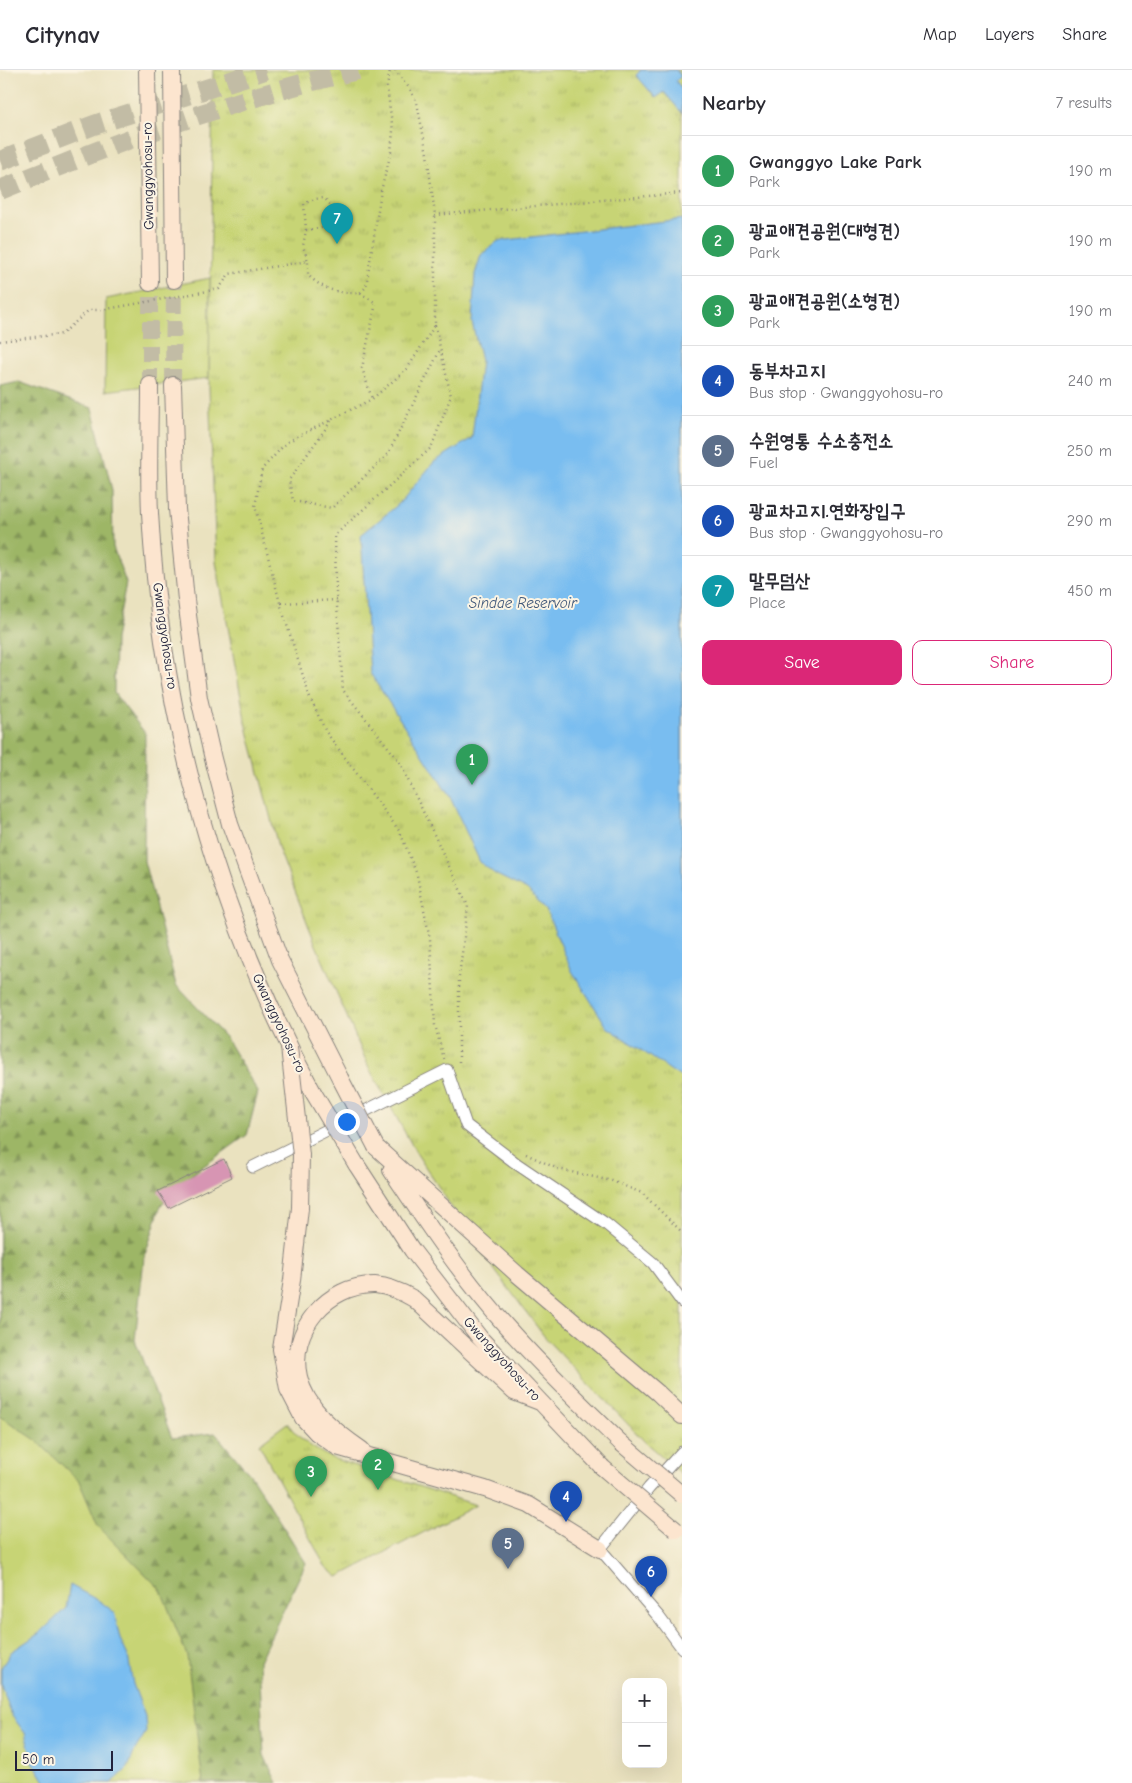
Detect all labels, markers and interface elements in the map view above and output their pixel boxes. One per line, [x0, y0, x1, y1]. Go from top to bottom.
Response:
text: Citynav [25, 21, 100, 49]
text: Map [923, 24, 957, 45]
text: Layers [985, 24, 1034, 45]
text: Share [1062, 24, 1107, 45]
text: Nearby [702, 91, 766, 115]
text: 7 results [1055, 94, 1112, 112]
street label: Gwanggyohosu-ro [139, 122, 157, 230]
text: Gwanggyo Lake Park [749, 151, 921, 173]
text: 1 [715, 162, 721, 180]
text: 190 m [1069, 162, 1112, 180]
text: Park [749, 173, 780, 191]
pin: 7 [321, 203, 353, 244]
text: 광교애견공원(대형견) [749, 220, 900, 242]
text: 2 [714, 232, 722, 250]
text: 190 m [1069, 232, 1112, 250]
text: Park [749, 244, 780, 262]
text: 광교애견공원(소형견) [749, 290, 900, 312]
text: 3 [714, 302, 722, 320]
text: 190 m [1069, 302, 1112, 320]
text: Park [749, 314, 780, 332]
text: 동부차고지 [749, 360, 825, 382]
text: 4 [714, 372, 722, 390]
text: 240 m [1068, 372, 1112, 390]
text: Bus stop · Gwanggyohosu-ro [749, 384, 943, 402]
text: 수원영통 수소충전소 [749, 430, 893, 452]
text: 5 [714, 442, 722, 460]
text: 250 m [1067, 442, 1112, 460]
text: Fuel [749, 454, 778, 472]
text: 광교차고지.연화장입구 [749, 500, 905, 522]
text: 6 [714, 512, 722, 530]
text: 290 m [1067, 512, 1112, 530]
text: Bus stop · Gwanggyohosu-ro [749, 524, 943, 542]
text: 말무덤산 [749, 570, 810, 592]
street label: Gwanggyohosu-ro [149, 582, 181, 690]
text: 7 [714, 582, 722, 600]
text: 450 m [1067, 582, 1112, 600]
water label: Sindae Reservoir [469, 594, 578, 612]
text: Place [749, 594, 785, 612]
button: Save [702, 640, 902, 685]
button: Share [912, 640, 1112, 685]
pin: 1 [456, 744, 488, 785]
street label: Gwanggyohosu-ro [249, 971, 309, 1075]
your location [334, 1109, 360, 1135]
street label: Gwanggyohosu-ro [460, 1313, 544, 1405]
pin: 2 [362, 1449, 394, 1490]
pin: 3 [295, 1456, 327, 1497]
pin: 4 [550, 1481, 582, 1522]
pin: 5 [492, 1528, 524, 1569]
pin: 6 [635, 1556, 667, 1597]
map controls [622, 1678, 667, 1768]
button: + [622, 1678, 667, 1723]
button: − [622, 1723, 667, 1768]
scale bar [15, 1748, 112, 1771]
text: 50 m [22, 1751, 54, 1768]

